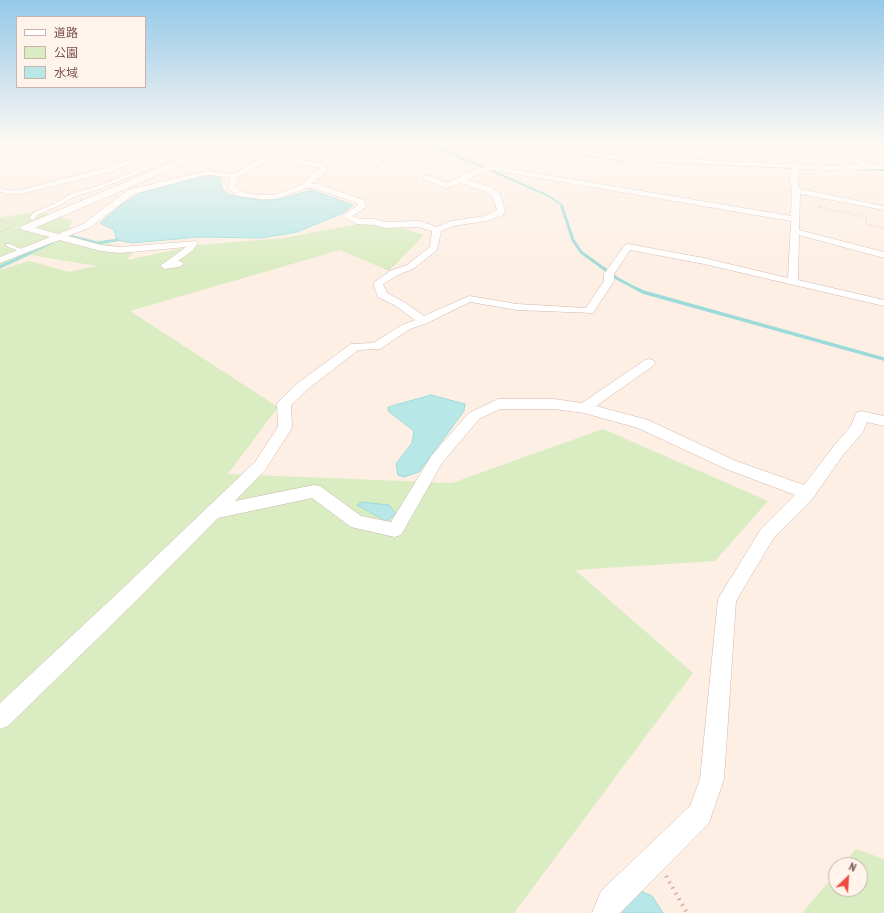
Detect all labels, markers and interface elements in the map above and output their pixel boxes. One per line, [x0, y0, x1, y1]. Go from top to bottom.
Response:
legend [16, 16, 146, 88]
text: 道路 [54, 25, 78, 41]
text: 公園 [54, 45, 78, 61]
text: 水域 [54, 65, 78, 81]
north arrow [828, 857, 868, 897]
text: N [847, 859, 859, 875]

